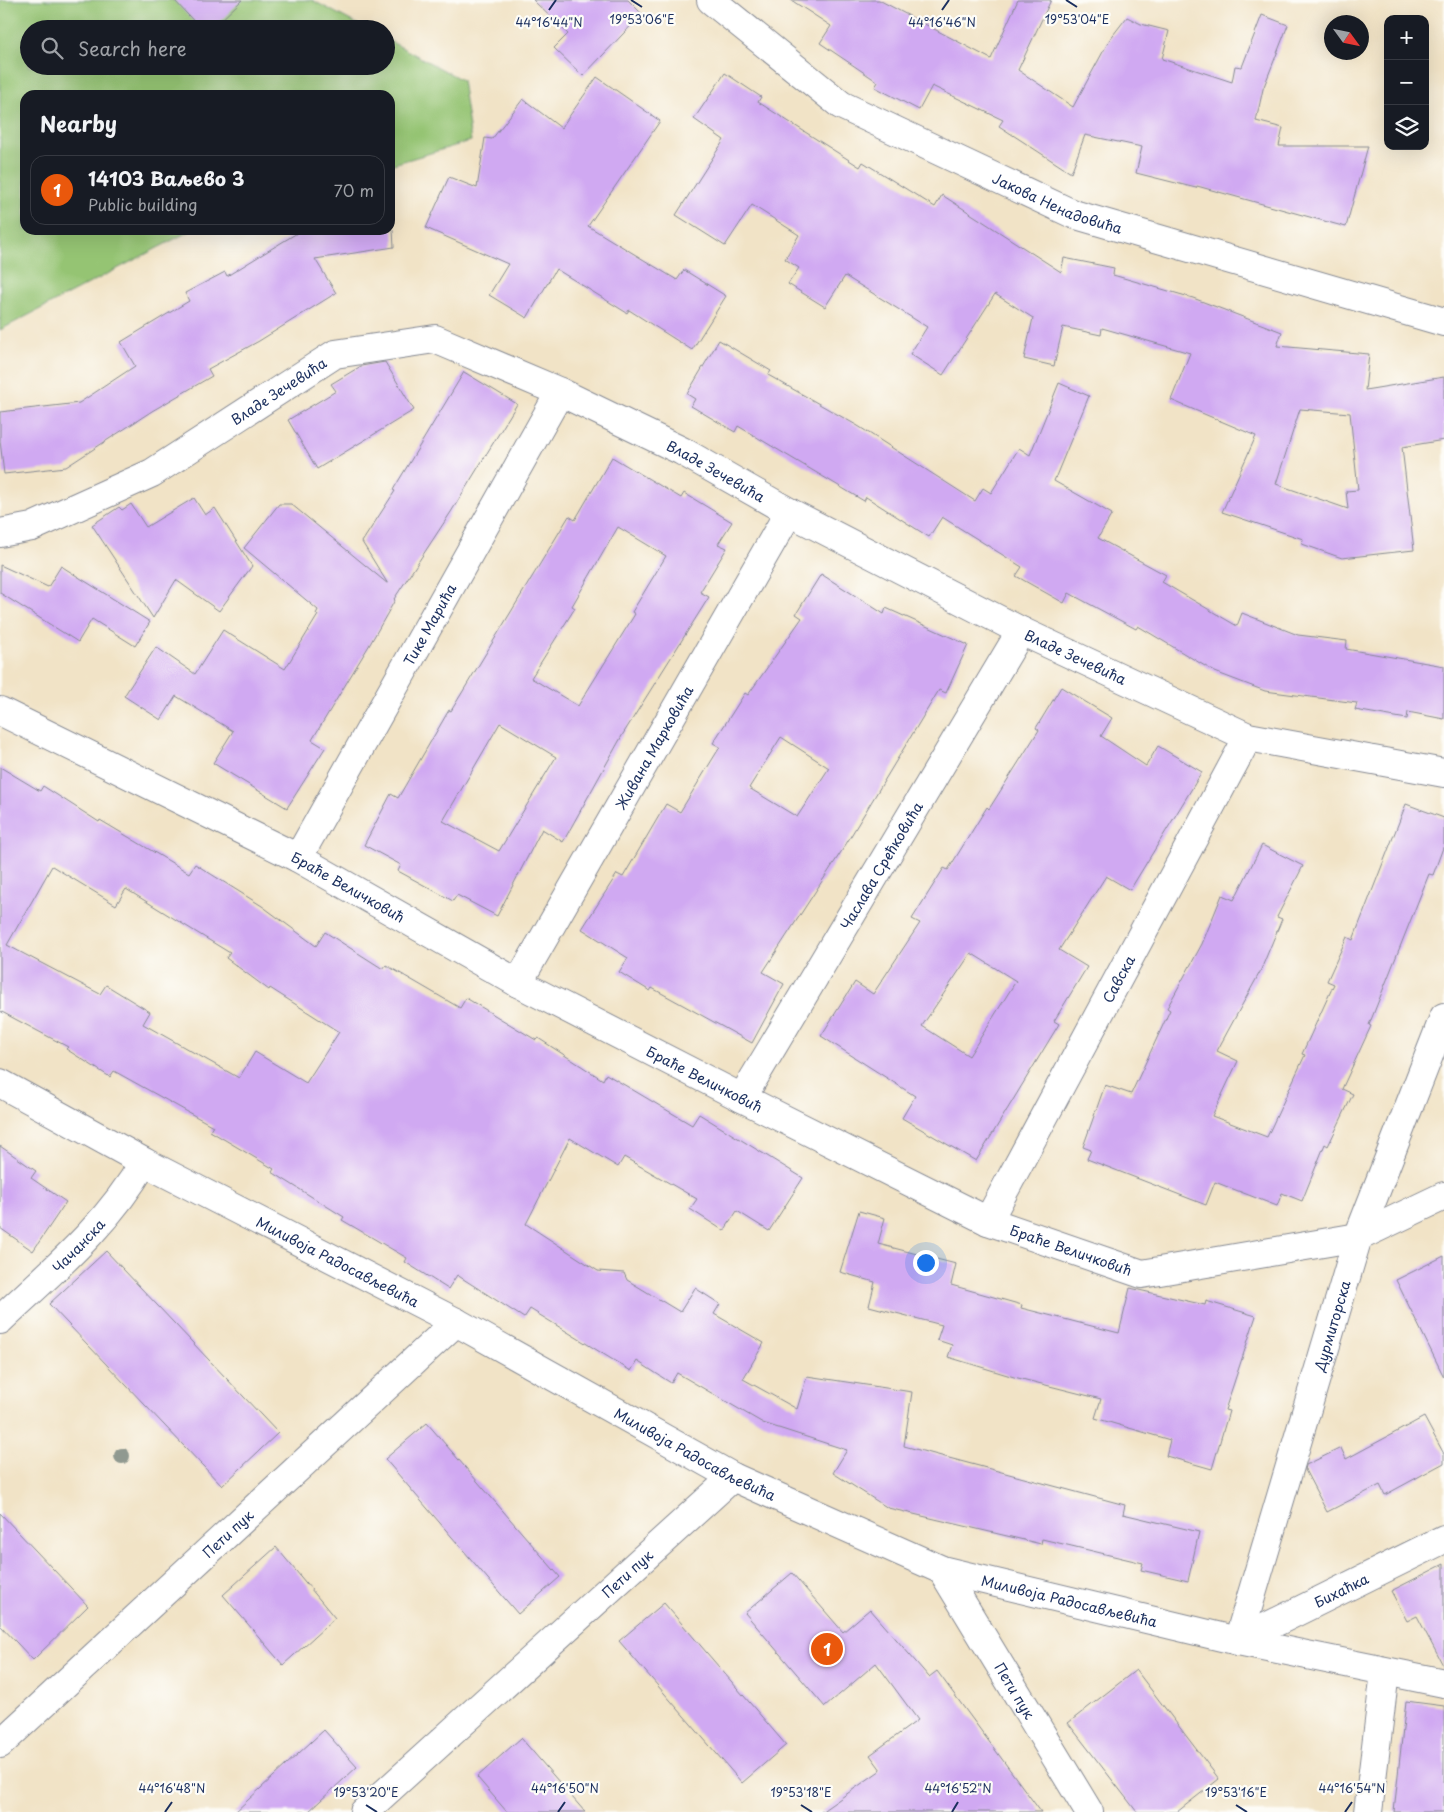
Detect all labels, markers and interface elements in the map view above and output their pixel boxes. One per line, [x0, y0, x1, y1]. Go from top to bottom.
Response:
text: 19°53'06"E [610, 10, 674, 28]
text: 19°53'04"E [1045, 10, 1109, 28]
text: 44°16'44"N [515, 13, 583, 31]
text: 44°16'46"N [908, 13, 976, 31]
north arrow [1324, 15, 1369, 60]
map controls [1384, 15, 1429, 150]
button: + [1384, 15, 1429, 60]
search box [20, 20, 395, 75]
icon: search [38, 34, 66, 62]
text: Search here [78, 34, 187, 62]
button: − [1384, 60, 1429, 105]
button: layers [1384, 105, 1429, 150]
text: Nearby [40, 107, 117, 139]
text: 14103 Ваљево 3 [88, 164, 245, 192]
street label: Јакова Ненадовића [989, 167, 1125, 238]
text: 1 [53, 178, 61, 202]
text: 70 m [334, 178, 374, 202]
text: Public building [88, 192, 198, 216]
street label: Владе Зечевића [227, 352, 330, 430]
street label: Владе Зечевића [663, 435, 769, 507]
street label: Тике Марића [398, 579, 461, 669]
street label: Владе Зечевића [1021, 624, 1130, 689]
street label: Живана Марковића [610, 681, 698, 813]
street label: Часлава Срећковића [835, 797, 927, 933]
street label: Браће Величковић [288, 846, 409, 927]
street label: Савска [1097, 951, 1140, 1006]
street label: Браће Величковић [643, 1040, 766, 1117]
street label: Миливоја Радосављевића [253, 1211, 423, 1312]
street label: Чачанска [47, 1214, 110, 1277]
street label: Браће Величковић [1007, 1219, 1135, 1280]
your location [913, 1250, 939, 1276]
street label: Дурмиторска [1308, 1277, 1355, 1375]
street label: Миливоја Радосављевића [610, 1402, 779, 1505]
street label: Пети пук [197, 1504, 258, 1562]
street label: Пети пук [597, 1544, 658, 1602]
street label: Бихаћка [1310, 1568, 1372, 1612]
street label: Миливоја Радосављевића [979, 1569, 1160, 1632]
pin: 1 [811, 1630, 843, 1668]
street label: Пети пук [990, 1658, 1041, 1723]
text: 44°16'48"N [139, 1779, 205, 1797]
text: 44°16'50"N [531, 1779, 599, 1797]
text: 44°16'52"N [924, 1779, 992, 1797]
text: 44°16'54"N [1318, 1779, 1386, 1797]
text: 19°53'20"E [333, 1783, 399, 1801]
text: 19°53'18"E [770, 1783, 832, 1801]
text: 19°53'16"E [1205, 1783, 1267, 1801]

